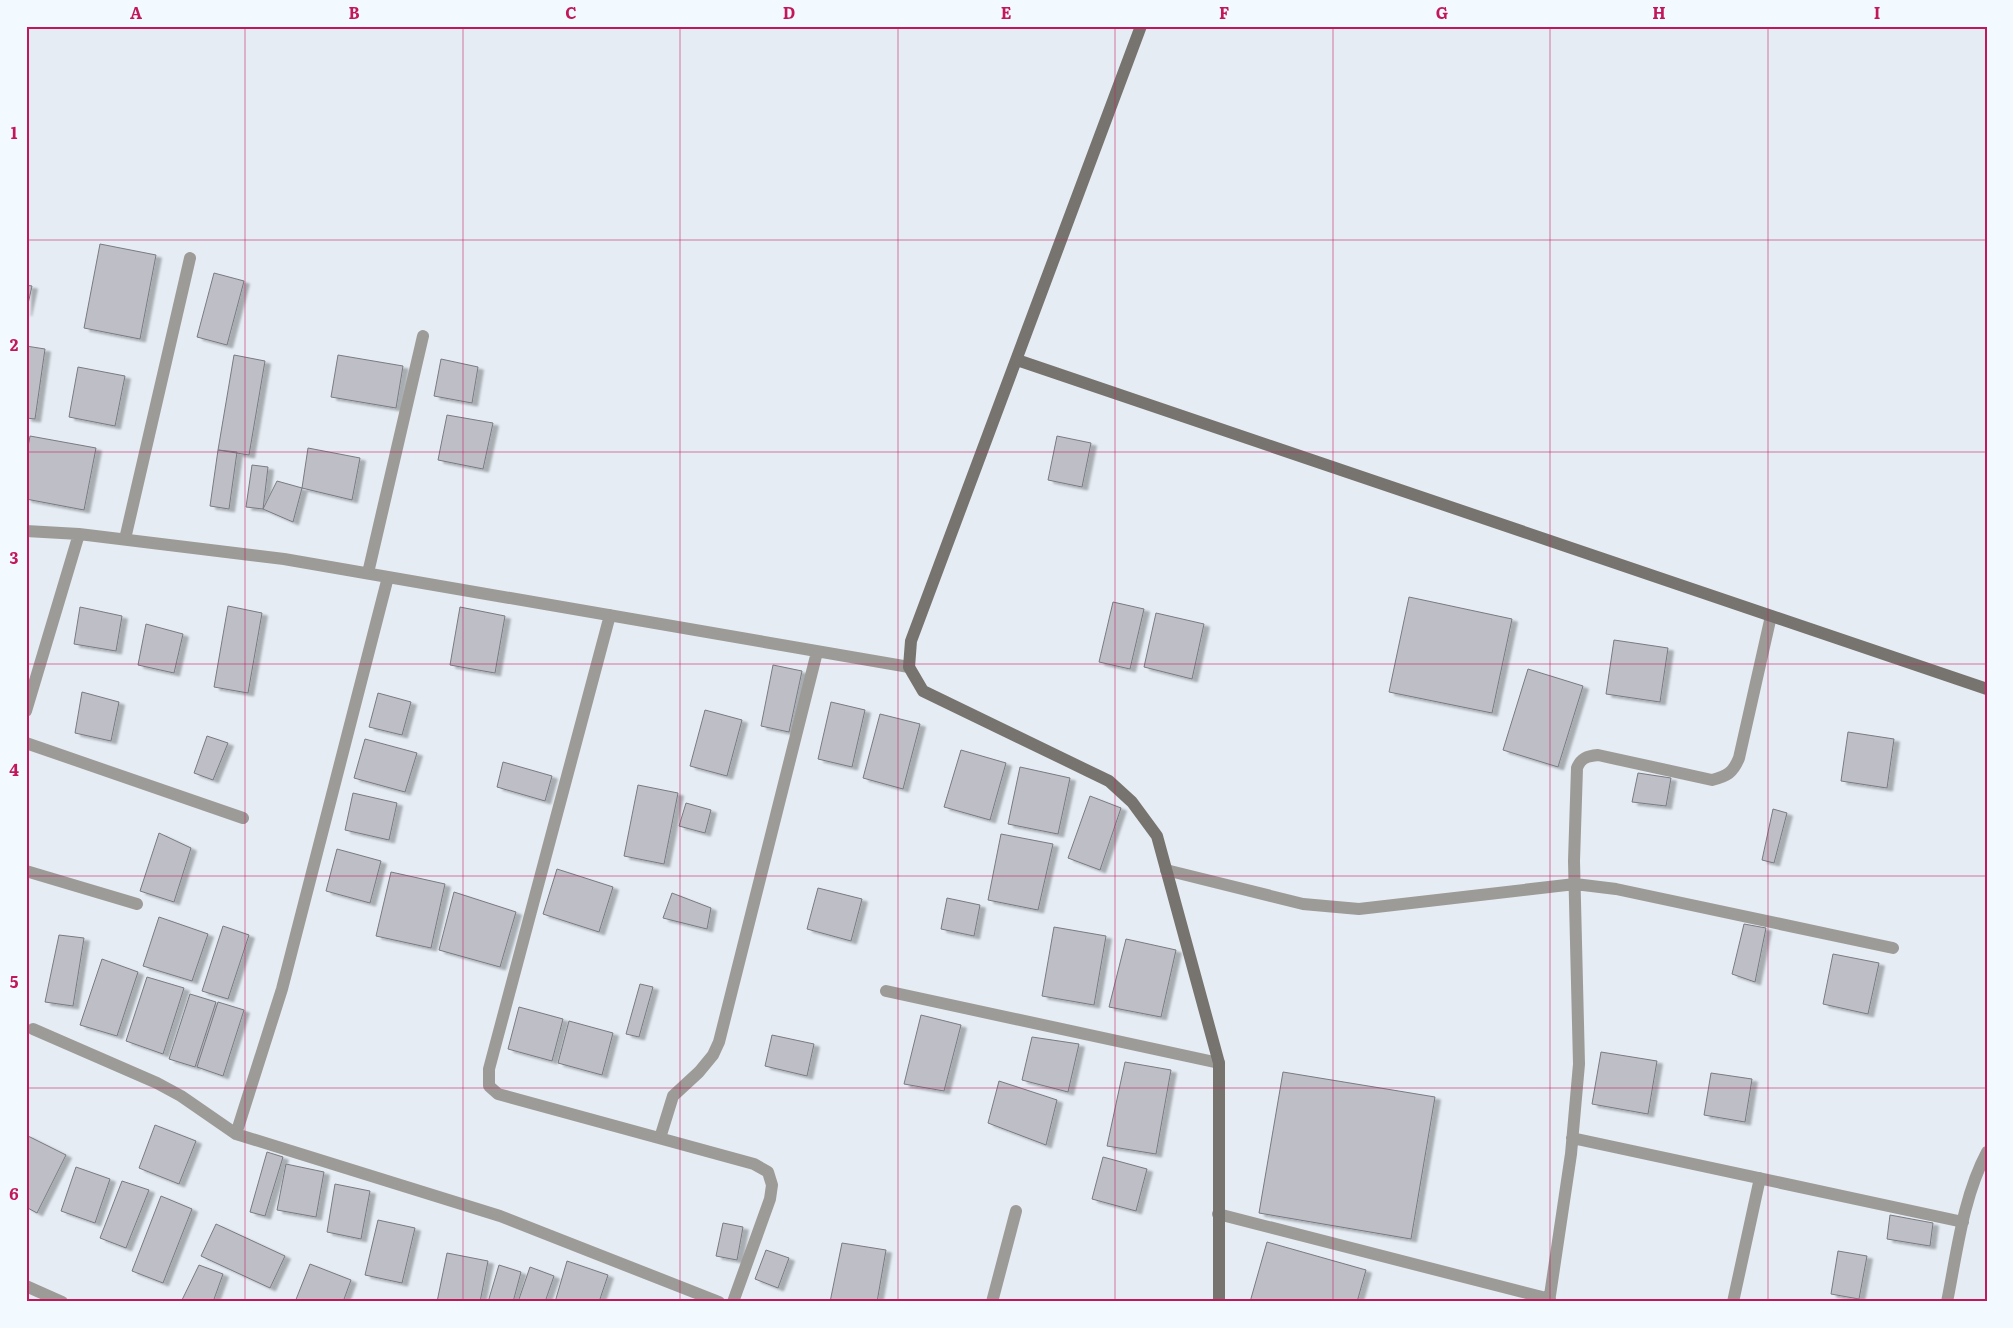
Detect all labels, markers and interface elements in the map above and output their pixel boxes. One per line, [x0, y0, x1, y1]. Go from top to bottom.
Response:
text: A [130, 0, 142, 24]
text: B [348, 0, 360, 24]
text: C [565, 0, 577, 24]
text: D [783, 0, 795, 24]
text: E [1001, 0, 1012, 24]
text: F [1219, 0, 1229, 24]
text: G [1436, 0, 1448, 24]
text: H [1652, 0, 1666, 24]
text: I [1874, 0, 1880, 24]
text: 1 [11, 120, 18, 144]
text: 2 [10, 332, 19, 356]
text: 3 [10, 545, 19, 569]
text: 4 [9, 757, 19, 781]
text: 5 [10, 969, 19, 993]
text: 6 [9, 1181, 19, 1205]

